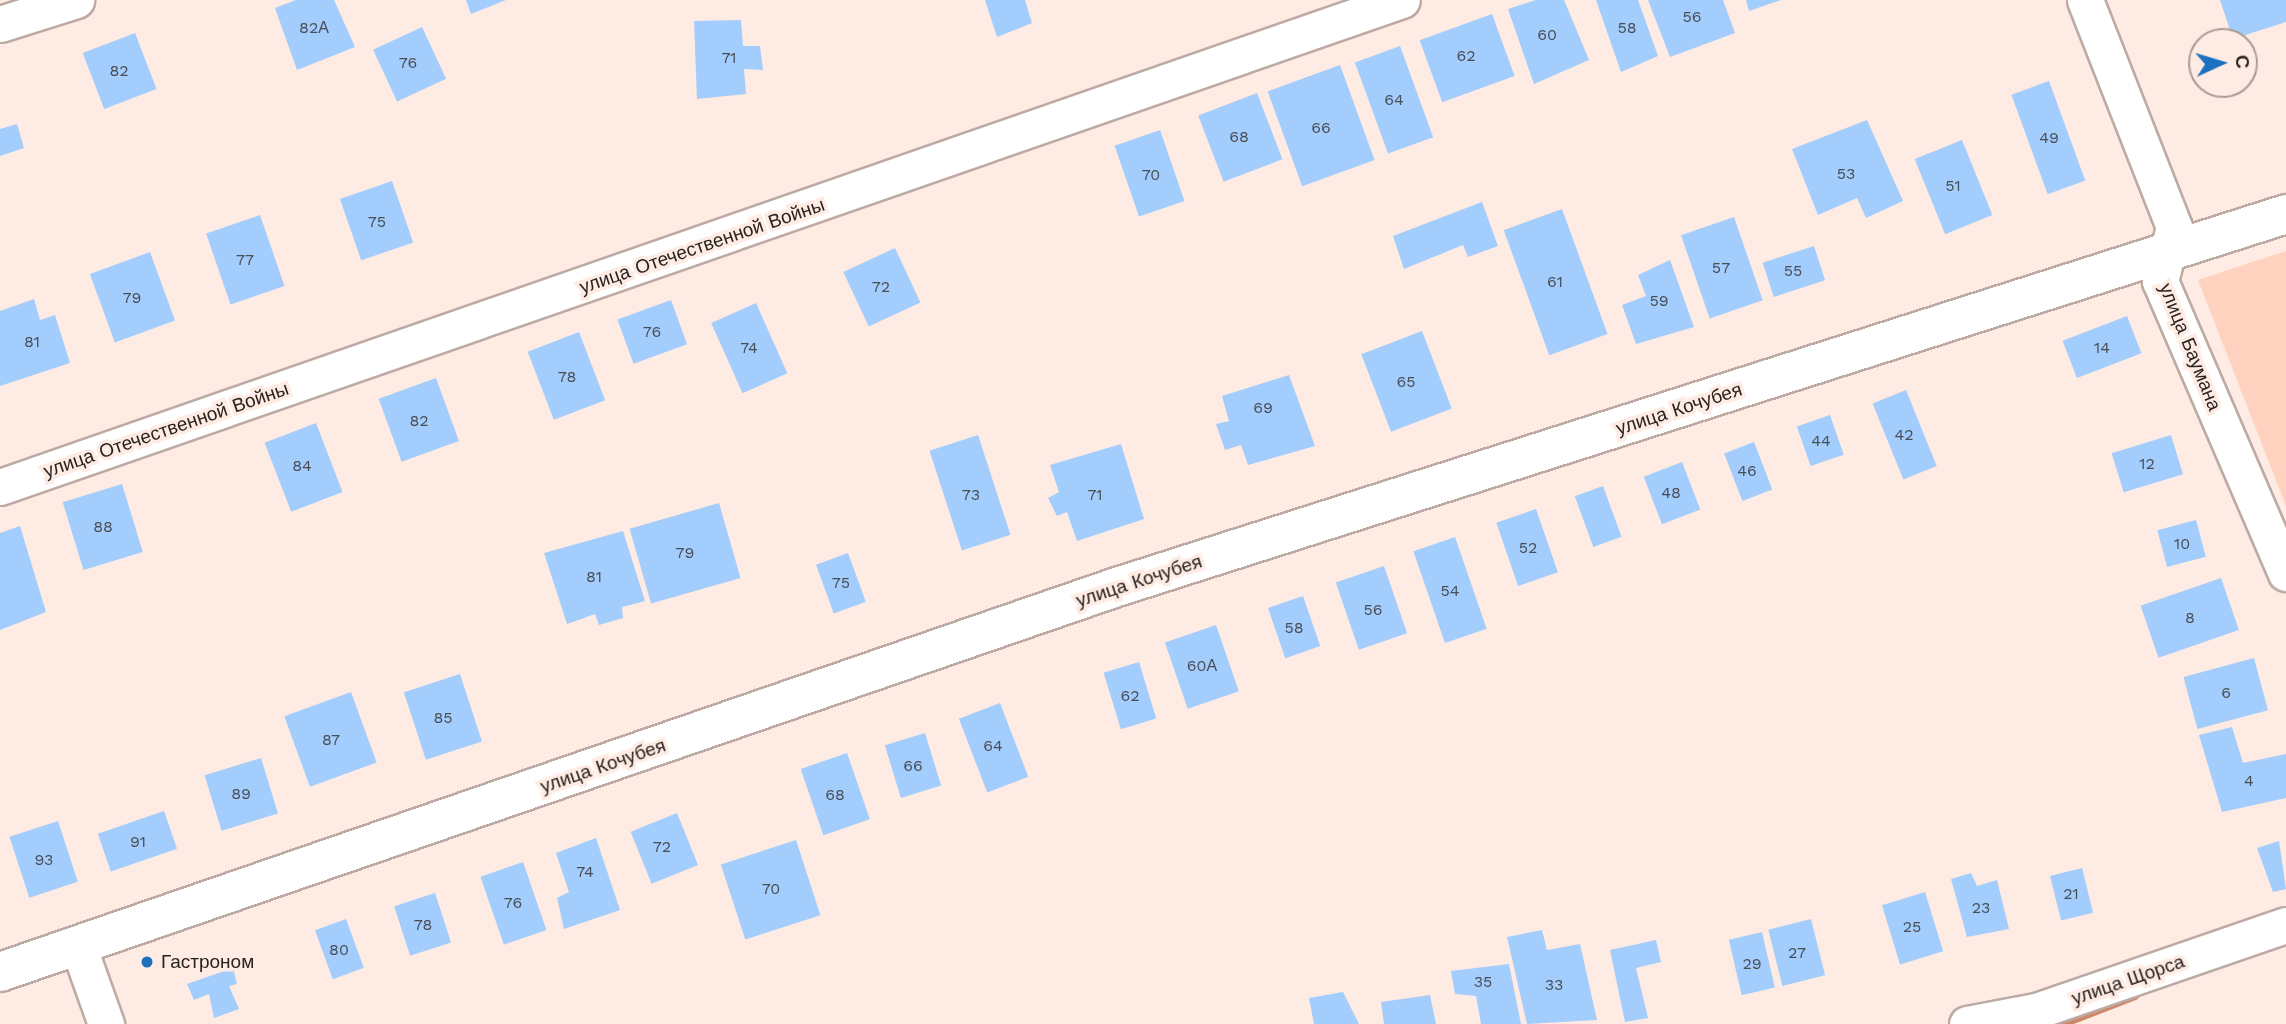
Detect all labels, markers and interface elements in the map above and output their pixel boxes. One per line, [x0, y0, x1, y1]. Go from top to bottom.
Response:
house number: 56 [1682, 7, 1702, 27]
house number: 82А [299, 18, 329, 38]
house number: 58 [1617, 18, 1637, 38]
house number: 60 [1537, 25, 1557, 45]
north arrow [2188, 28, 2258, 98]
house number: 62 [1456, 46, 1476, 66]
house number: 71 [721, 48, 737, 68]
house number: 76 [399, 53, 417, 73]
text: С [2231, 54, 2254, 69]
house number: 82 [109, 61, 129, 81]
house number: 64 [1384, 90, 1404, 110]
house number: 66 [1311, 118, 1331, 138]
house number: 68 [1229, 127, 1249, 147]
house number: 49 [2039, 128, 2059, 148]
house number: 53 [1837, 164, 1855, 184]
house number: 70 [1142, 165, 1160, 185]
house number: 51 [1945, 176, 1961, 196]
street label: улица Отечественной Войны [576, 193, 828, 299]
house number: 75 [368, 212, 386, 232]
house number: 77 [236, 250, 254, 270]
house number: 57 [1712, 258, 1730, 278]
house number: 55 [1784, 261, 1802, 281]
house number: 61 [1547, 272, 1563, 292]
house number: 72 [872, 277, 890, 297]
street label: улица Баумана [2154, 280, 2226, 414]
house number: 79 [123, 288, 141, 308]
house number: 59 [1649, 291, 1669, 311]
house number: 76 [643, 322, 661, 342]
house number: 81 [24, 332, 40, 352]
house number: 74 [740, 338, 758, 358]
house number: 14 [2094, 338, 2110, 358]
house number: 78 [558, 367, 576, 387]
house number: 65 [1396, 372, 1416, 392]
street label: улица Отечественной Войны [40, 377, 292, 483]
street label: улица Кочубея [1613, 378, 1745, 440]
house number: 69 [1253, 398, 1273, 418]
house number: 82 [409, 411, 429, 431]
house number: 42 [1894, 425, 1914, 445]
house number: 44 [1811, 431, 1831, 451]
house number: 12 [2139, 454, 2155, 474]
house number: 84 [292, 456, 312, 476]
house number: 46 [1737, 461, 1757, 481]
house number: 48 [1661, 483, 1681, 503]
house number: 73 [962, 485, 980, 505]
house number: 71 [1087, 485, 1103, 505]
house number: 88 [93, 517, 113, 537]
house number: 10 [2174, 534, 2190, 554]
house number: 52 [1519, 538, 1537, 558]
house number: 79 [676, 543, 694, 563]
street label: улица Кочубея [1073, 550, 1205, 612]
house number: 81 [586, 567, 602, 587]
house number: 75 [832, 573, 850, 593]
house number: 54 [1440, 581, 1460, 601]
house number: 56 [1363, 600, 1383, 620]
house number: 8 [2185, 608, 2195, 628]
house number: 58 [1284, 618, 1304, 638]
house number: 60А [1187, 656, 1217, 676]
house number: 6 [2221, 683, 2231, 703]
house number: 62 [1120, 686, 1140, 706]
house number: 85 [433, 708, 453, 728]
house number: 87 [322, 730, 340, 750]
street label: улица Кочубея [537, 734, 669, 798]
house number: 64 [983, 736, 1003, 756]
house number: 66 [903, 756, 923, 776]
house number: 4 [2244, 771, 2254, 791]
house number: 89 [231, 784, 251, 804]
house number: 68 [825, 785, 845, 805]
house number: 91 [130, 832, 146, 852]
house number: 72 [653, 837, 671, 857]
house number: 93 [35, 850, 53, 870]
house number: 74 [576, 862, 594, 882]
house number: 70 [762, 879, 780, 899]
house number: 21 [2063, 884, 2079, 904]
house number: 76 [504, 893, 522, 913]
house number: 23 [1972, 898, 1990, 918]
house number: 78 [414, 915, 432, 935]
house number: 25 [1903, 917, 1921, 937]
house number: 80 [329, 940, 349, 960]
house number: 27 [1788, 943, 1806, 963]
street label: улица Щорса [2069, 950, 2187, 1010]
place label: Гастроном [161, 951, 254, 973]
marker: Гастроном [139, 954, 155, 970]
house number: 29 [1742, 954, 1762, 974]
house number: 35 [1474, 972, 1492, 992]
house number: 33 [1545, 975, 1563, 995]

